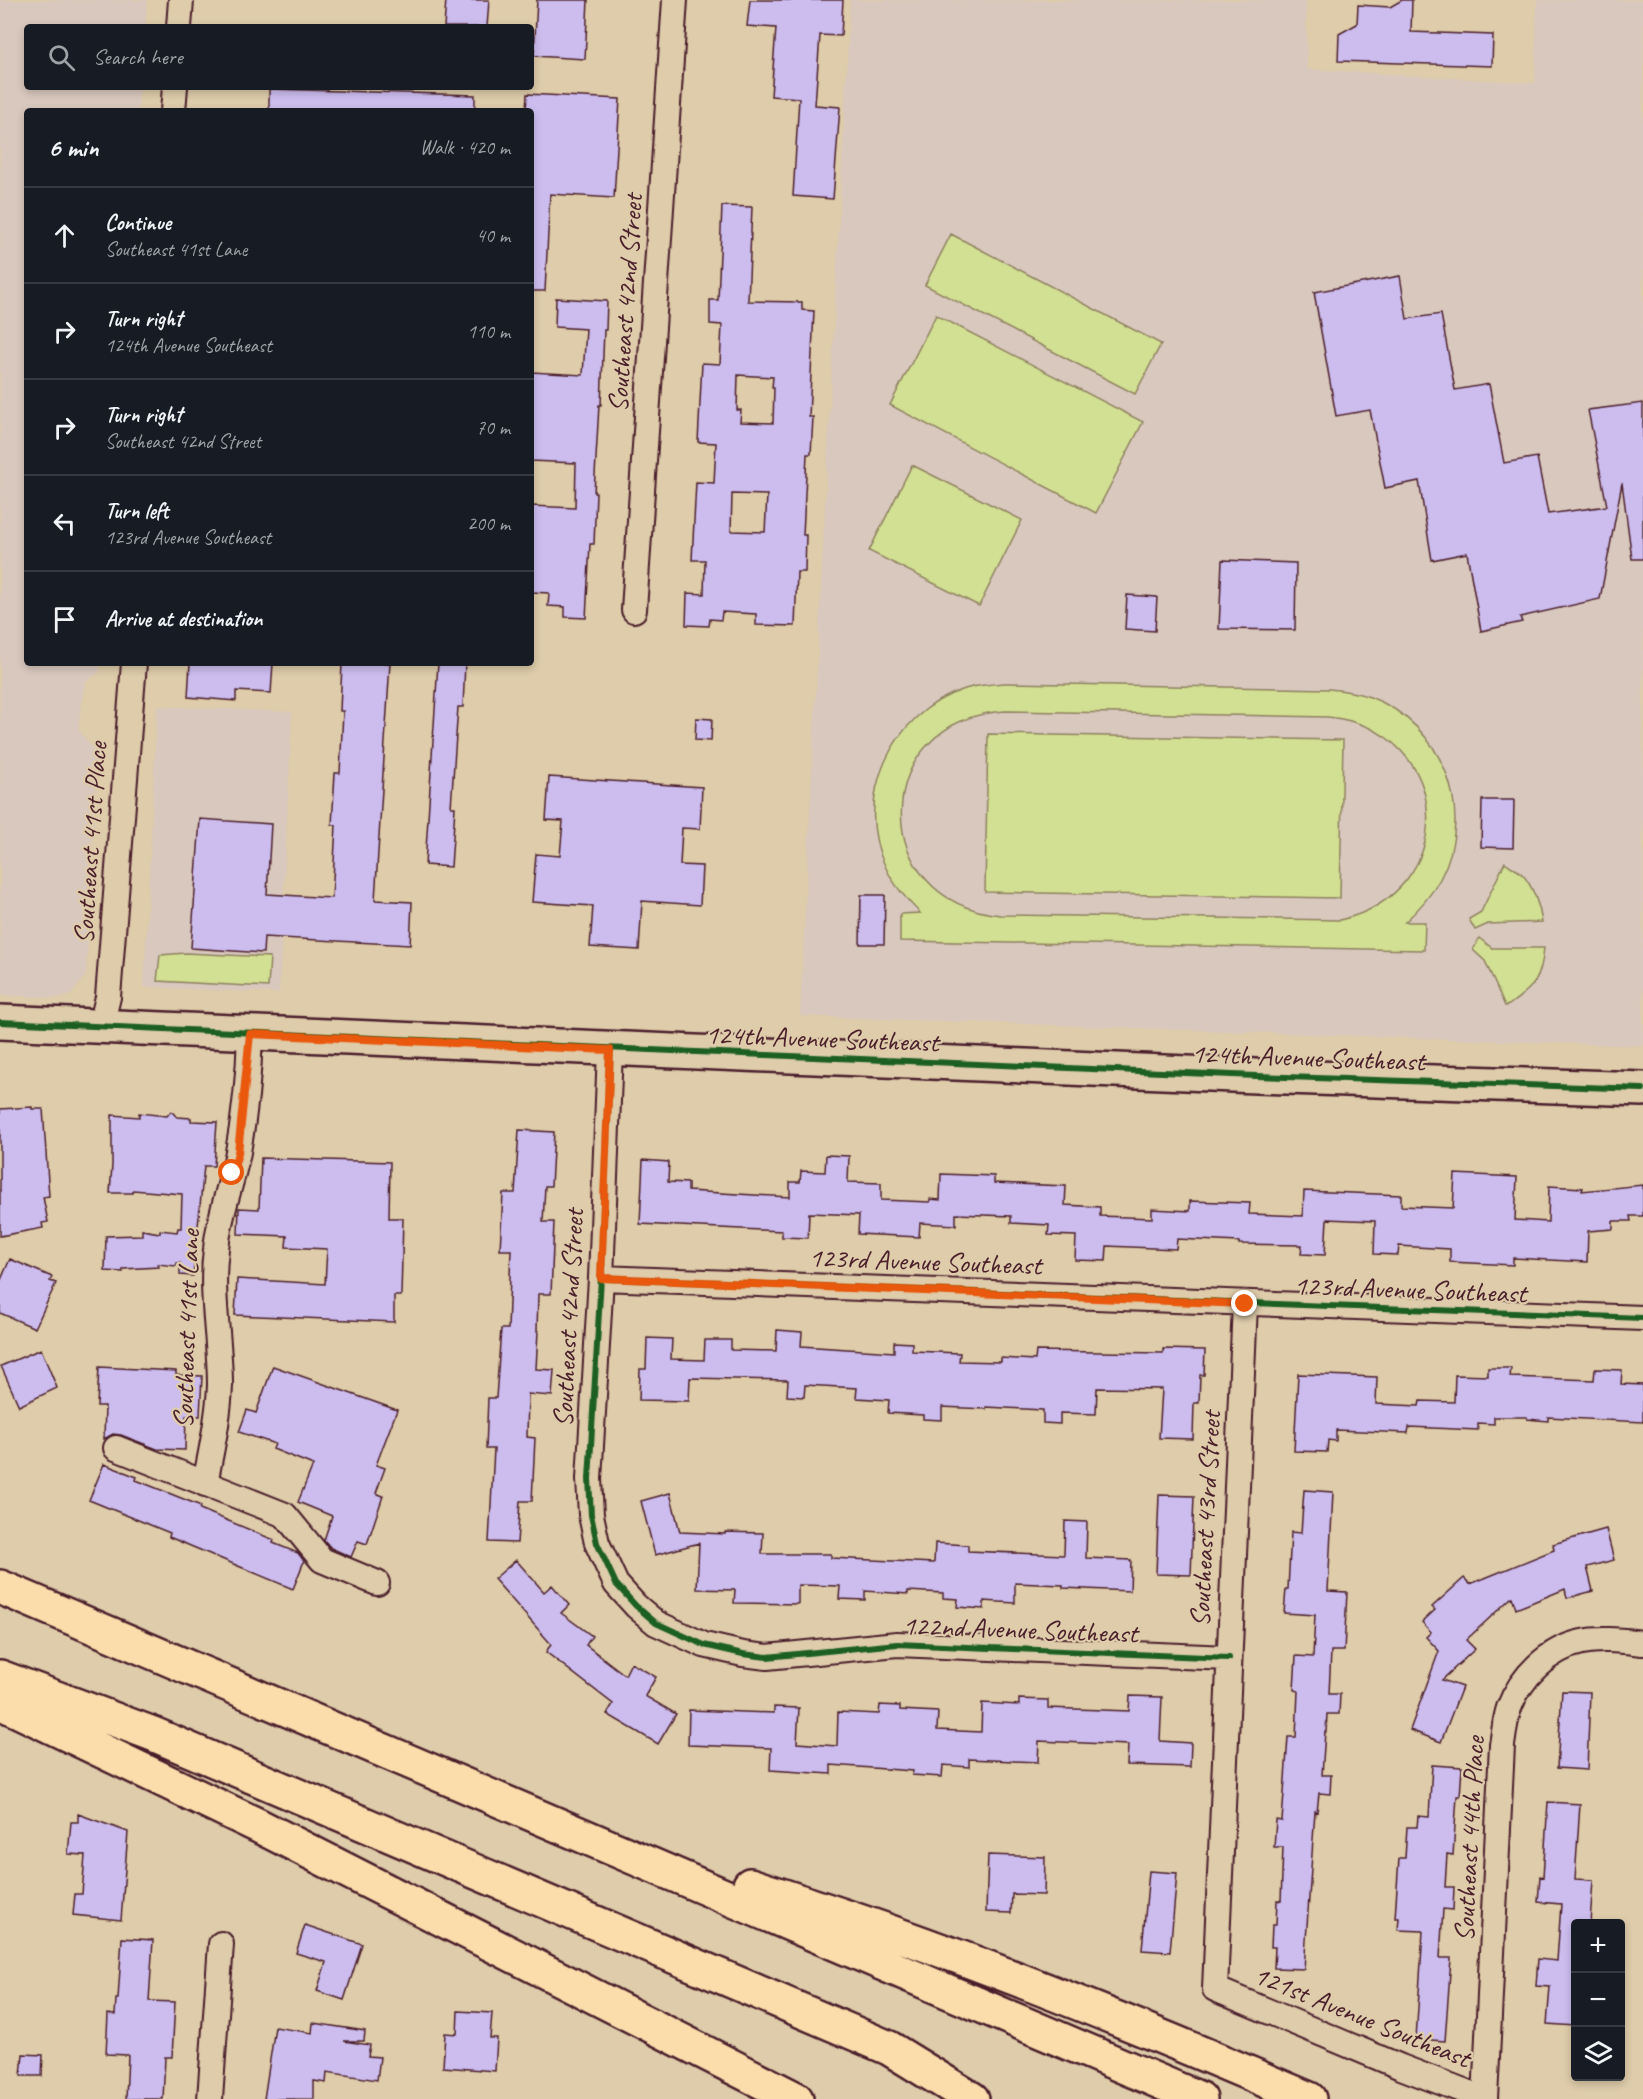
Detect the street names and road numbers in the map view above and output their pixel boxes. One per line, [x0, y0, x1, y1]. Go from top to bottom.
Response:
street label: Southeast 42nd Street [600, 190, 650, 413]
street label: Southeast 41st Place [65, 739, 115, 945]
street label: 124th Avenue Southeast [705, 1016, 942, 1060]
street label: 124th Avenue Southeast [1191, 1035, 1428, 1079]
street label: Southeast 42nd Street [545, 1205, 591, 1428]
street label: Southeast 41st Lane [165, 1227, 207, 1429]
street label: 123rd Avenue Southeast [808, 1239, 1045, 1283]
street label: 123rd Avenue Southeast [1293, 1267, 1530, 1311]
street label: Southeast 43rd Street [1182, 1408, 1228, 1628]
street label: 122nd Avenue Southeast [902, 1607, 1141, 1651]
street label: Southeast 44th Place [1446, 1734, 1492, 1942]
street label: 121st Avenue Southeast [1249, 1957, 1478, 2076]

